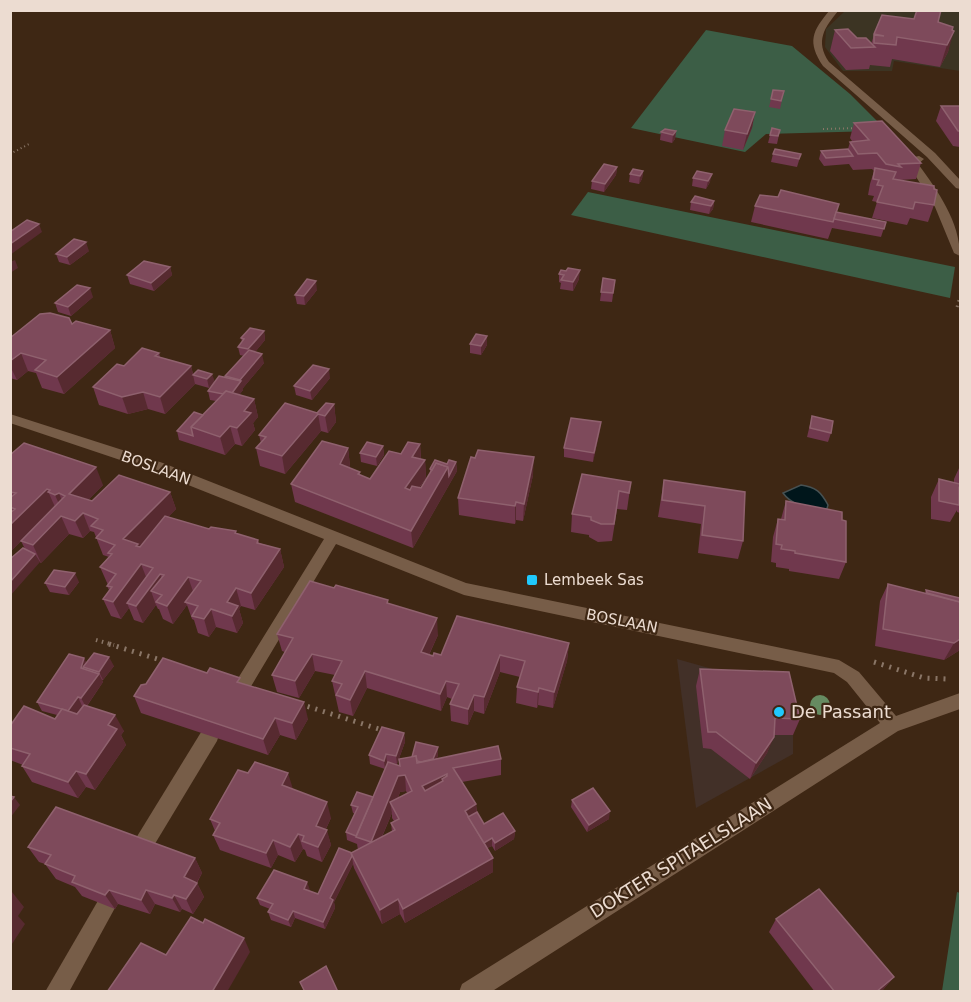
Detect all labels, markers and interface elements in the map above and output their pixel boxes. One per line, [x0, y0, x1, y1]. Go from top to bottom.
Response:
street label: BOSLAAN [119, 447, 193, 489]
place label: Lembeek Sas [544, 571, 644, 589]
marker: Lembeek Sas [525, 573, 539, 587]
street label: BOSLAAN [585, 605, 659, 637]
place label: De Passant [791, 701, 891, 722]
marker: De Passant [772, 705, 786, 719]
street label: DOKTER SPITAELSLAAN [586, 793, 776, 922]

